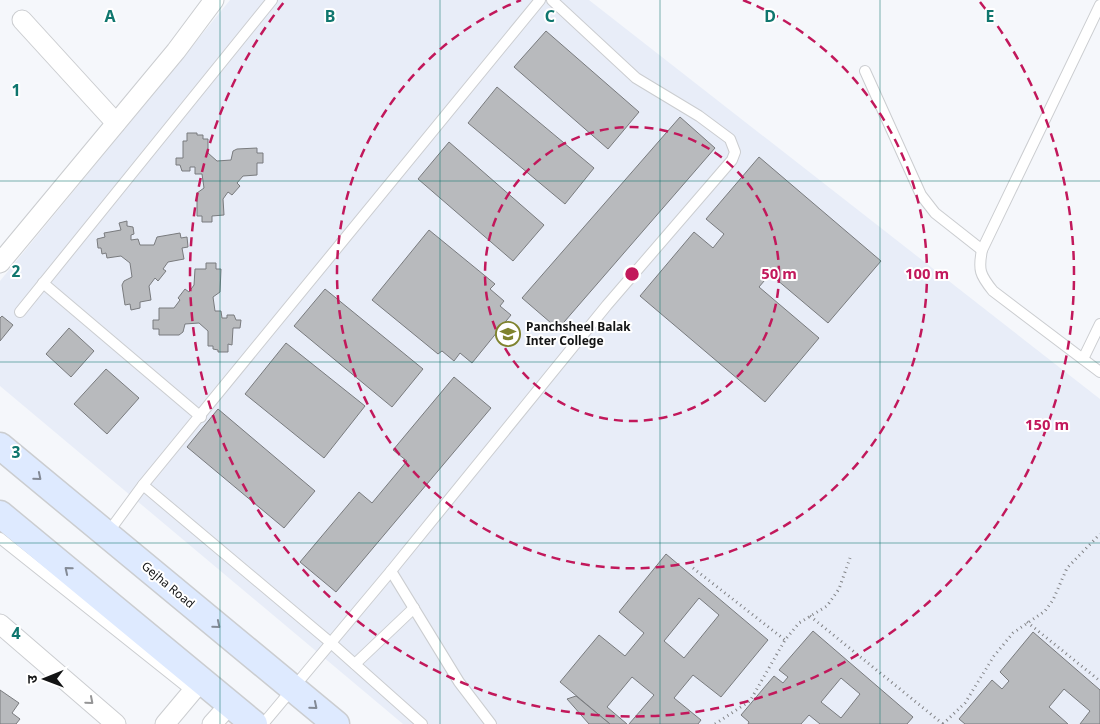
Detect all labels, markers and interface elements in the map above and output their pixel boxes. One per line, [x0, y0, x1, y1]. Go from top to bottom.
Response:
text: A [104, 8, 116, 29]
text: B [325, 8, 335, 29]
text: C [545, 8, 555, 29]
text: D [764, 8, 776, 29]
text: E [986, 8, 994, 29]
text: 1 [11, 82, 21, 103]
text: 2 [11, 263, 21, 284]
centre of rings [623, 265, 641, 283]
text: 50 m [761, 266, 797, 285]
text: 100 m [905, 266, 949, 285]
place label: Panchsheel Balak Inter College [526, 320, 631, 350]
school or university icon: Panchsheel Balak Inter College [495, 321, 521, 347]
text: 150 m [1025, 417, 1069, 436]
text: 3 [11, 444, 21, 465]
one-way arrow [32, 472, 41, 481]
street label: Gejha Road [137, 559, 197, 613]
one-way arrow [65, 568, 74, 576]
one-way arrow [211, 620, 220, 629]
text: 4 [11, 625, 21, 646]
north arrow [20, 654, 70, 704]
text: उ [24, 674, 43, 683]
one-way arrow [84, 695, 93, 704]
one-way arrow [309, 700, 318, 709]

